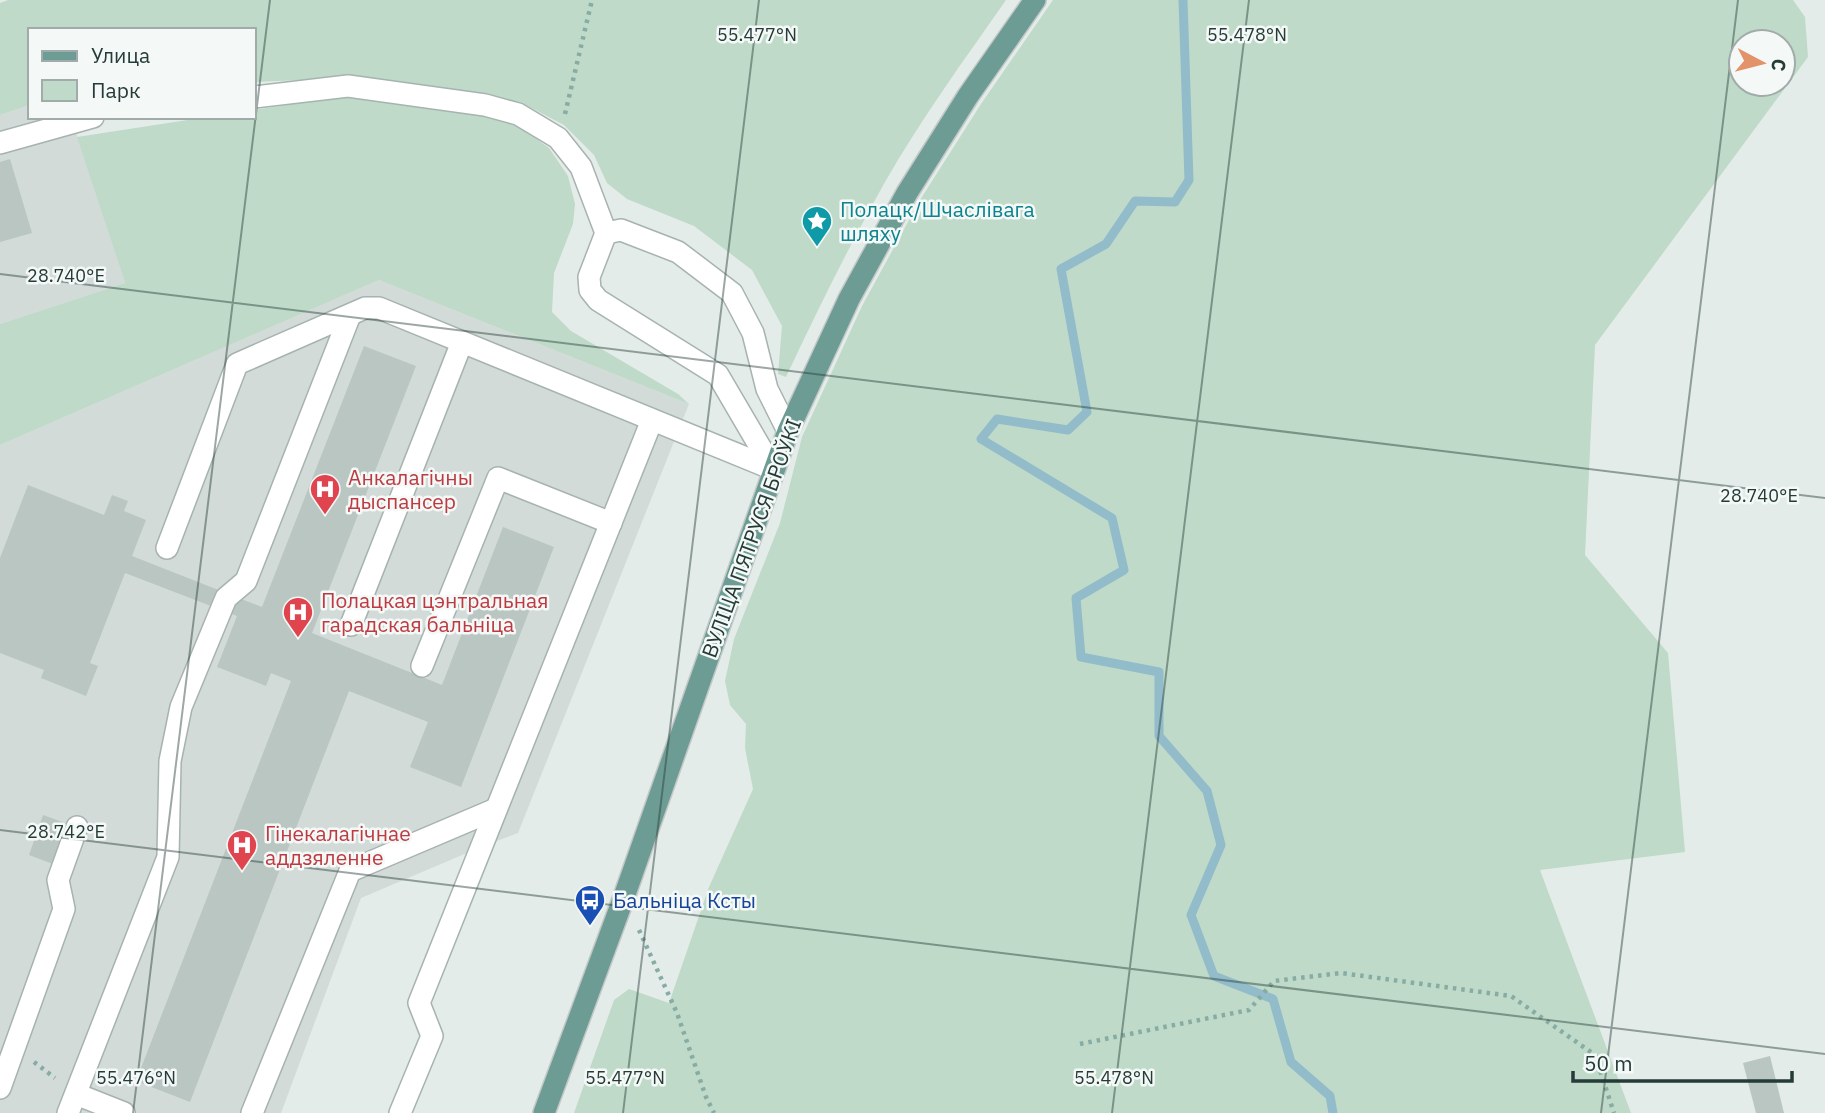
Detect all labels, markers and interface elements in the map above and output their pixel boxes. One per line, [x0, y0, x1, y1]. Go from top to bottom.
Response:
text: 55.477°N [717, 23, 797, 46]
text: 55.478°N [1207, 23, 1287, 46]
legend [28, 28, 256, 119]
north arrow [1727, 28, 1797, 98]
text: Улица [91, 41, 150, 69]
text: С [1766, 57, 1792, 73]
text: Парк [91, 76, 141, 104]
place label: Полацк/Шчаслівага шляху [840, 195, 1035, 247]
place icon: Полацк/Шчаслівага шляху [800, 204, 834, 248]
text: 28.740°E [27, 264, 105, 287]
street label: ВУЛІЦА ПЯТРУСЯ БРОЎКІ [695, 415, 807, 661]
place label: Анкалагічны дыспансер [348, 463, 473, 515]
hospital icon: Анкалагічны дыспансер [308, 472, 342, 516]
text: 28.740°E [1720, 484, 1798, 507]
place label: Полацкая цэнтральная гарадская бальніца [321, 586, 549, 638]
hospital icon: Полацкая цэнтральная гарадская бальніца [281, 595, 315, 639]
place label: Гінекалагічнае аддзяленне [265, 819, 411, 871]
text: 28.742°E [27, 820, 105, 843]
hospital icon: Гінекалагічнае аддзяленне [225, 828, 259, 872]
bus stop icon: Бальніца Ксты [573, 883, 607, 927]
place label: Бальніца Ксты [613, 886, 756, 914]
scale bar [1573, 1040, 1792, 1084]
text: 50 m [1584, 1049, 1633, 1077]
text: 55.476°N [96, 1066, 176, 1089]
text: 55.477°N [585, 1066, 665, 1089]
text: 55.478°N [1074, 1066, 1154, 1089]

